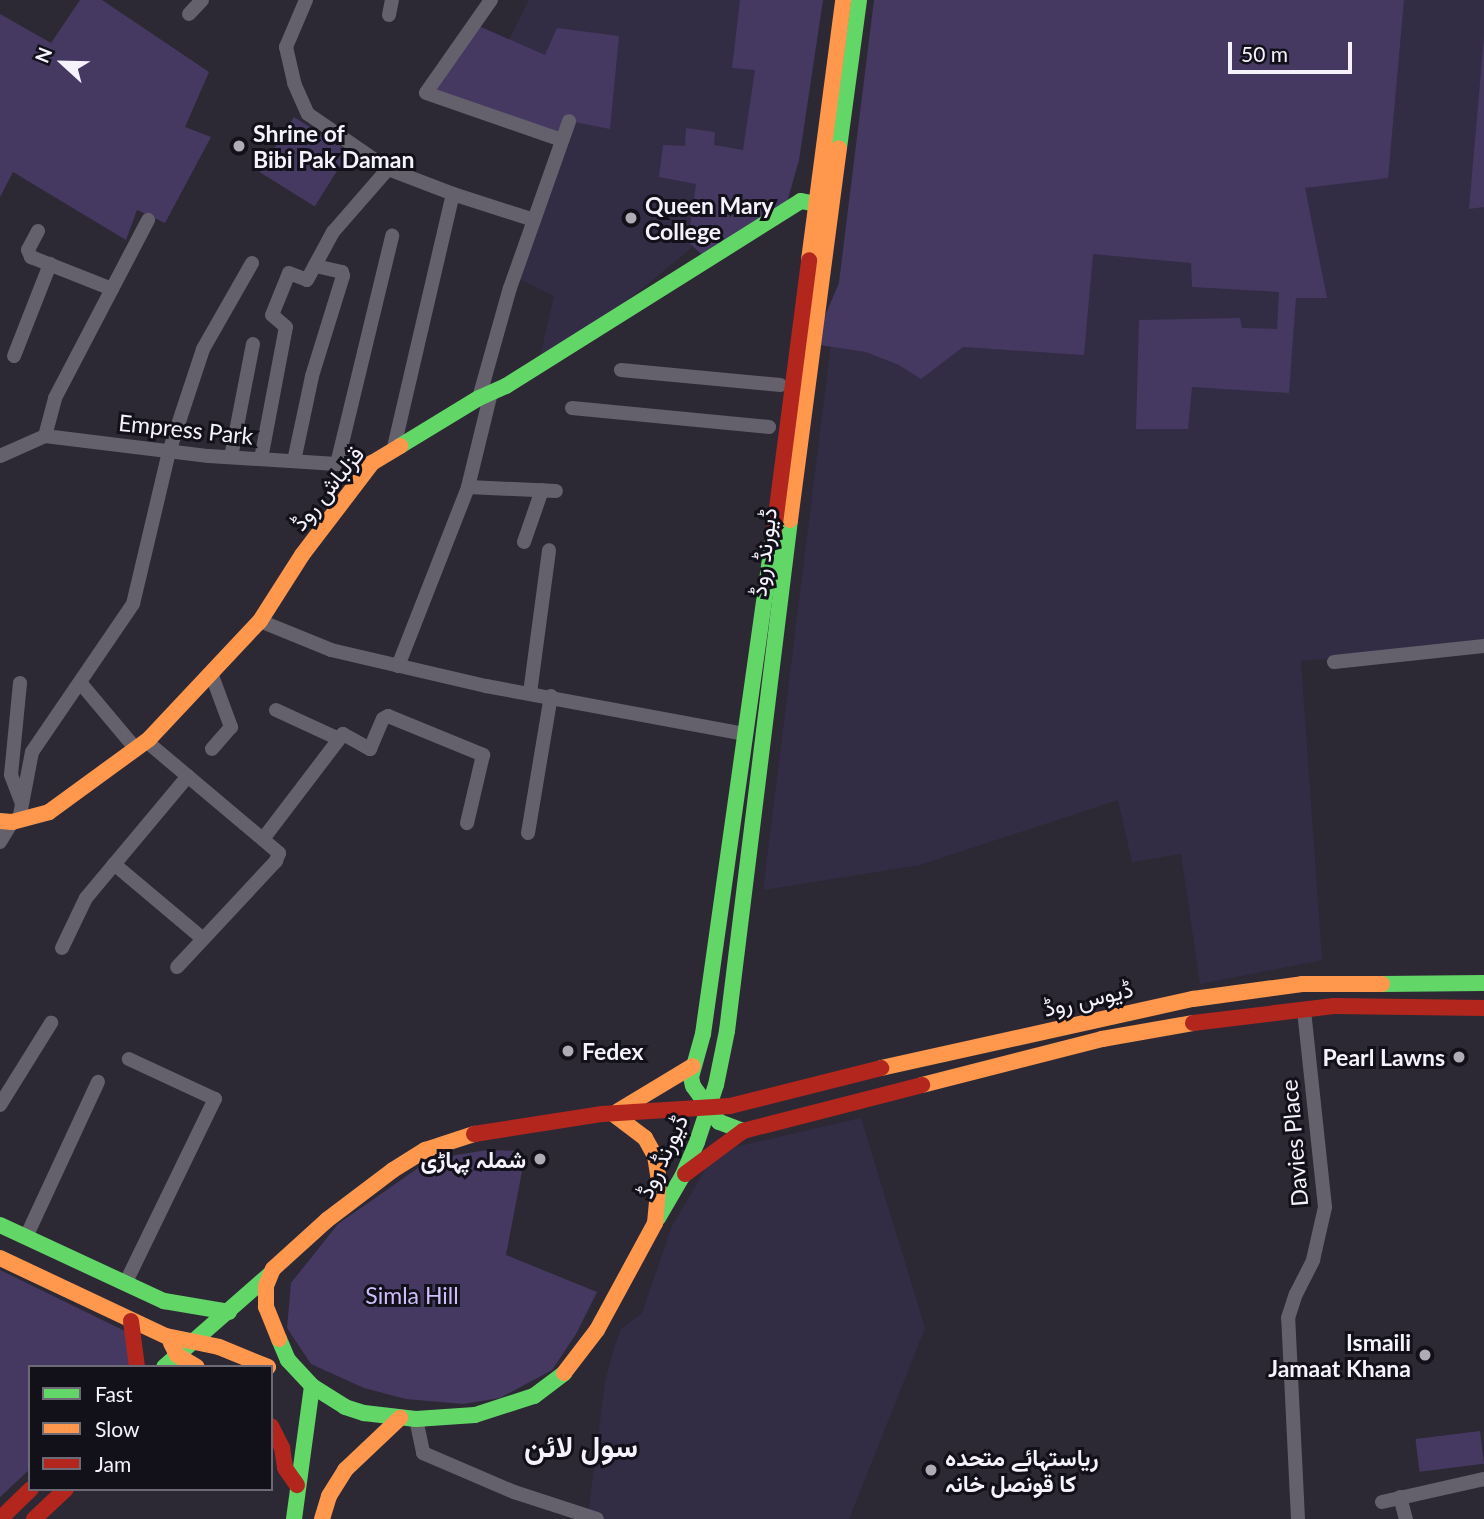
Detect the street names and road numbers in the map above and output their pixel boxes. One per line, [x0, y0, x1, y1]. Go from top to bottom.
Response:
street label: Empress Park [117, 408, 255, 450]
street label: قزلباش روڈ [285, 440, 369, 536]
street label: ڈیورنڈ روڈ [744, 506, 782, 598]
street label: ڈیوس روڈ [1040, 974, 1136, 1022]
street label: Davies Place [1275, 1078, 1313, 1208]
street label: ڈیورنڈ روڈ [631, 1110, 693, 1202]

